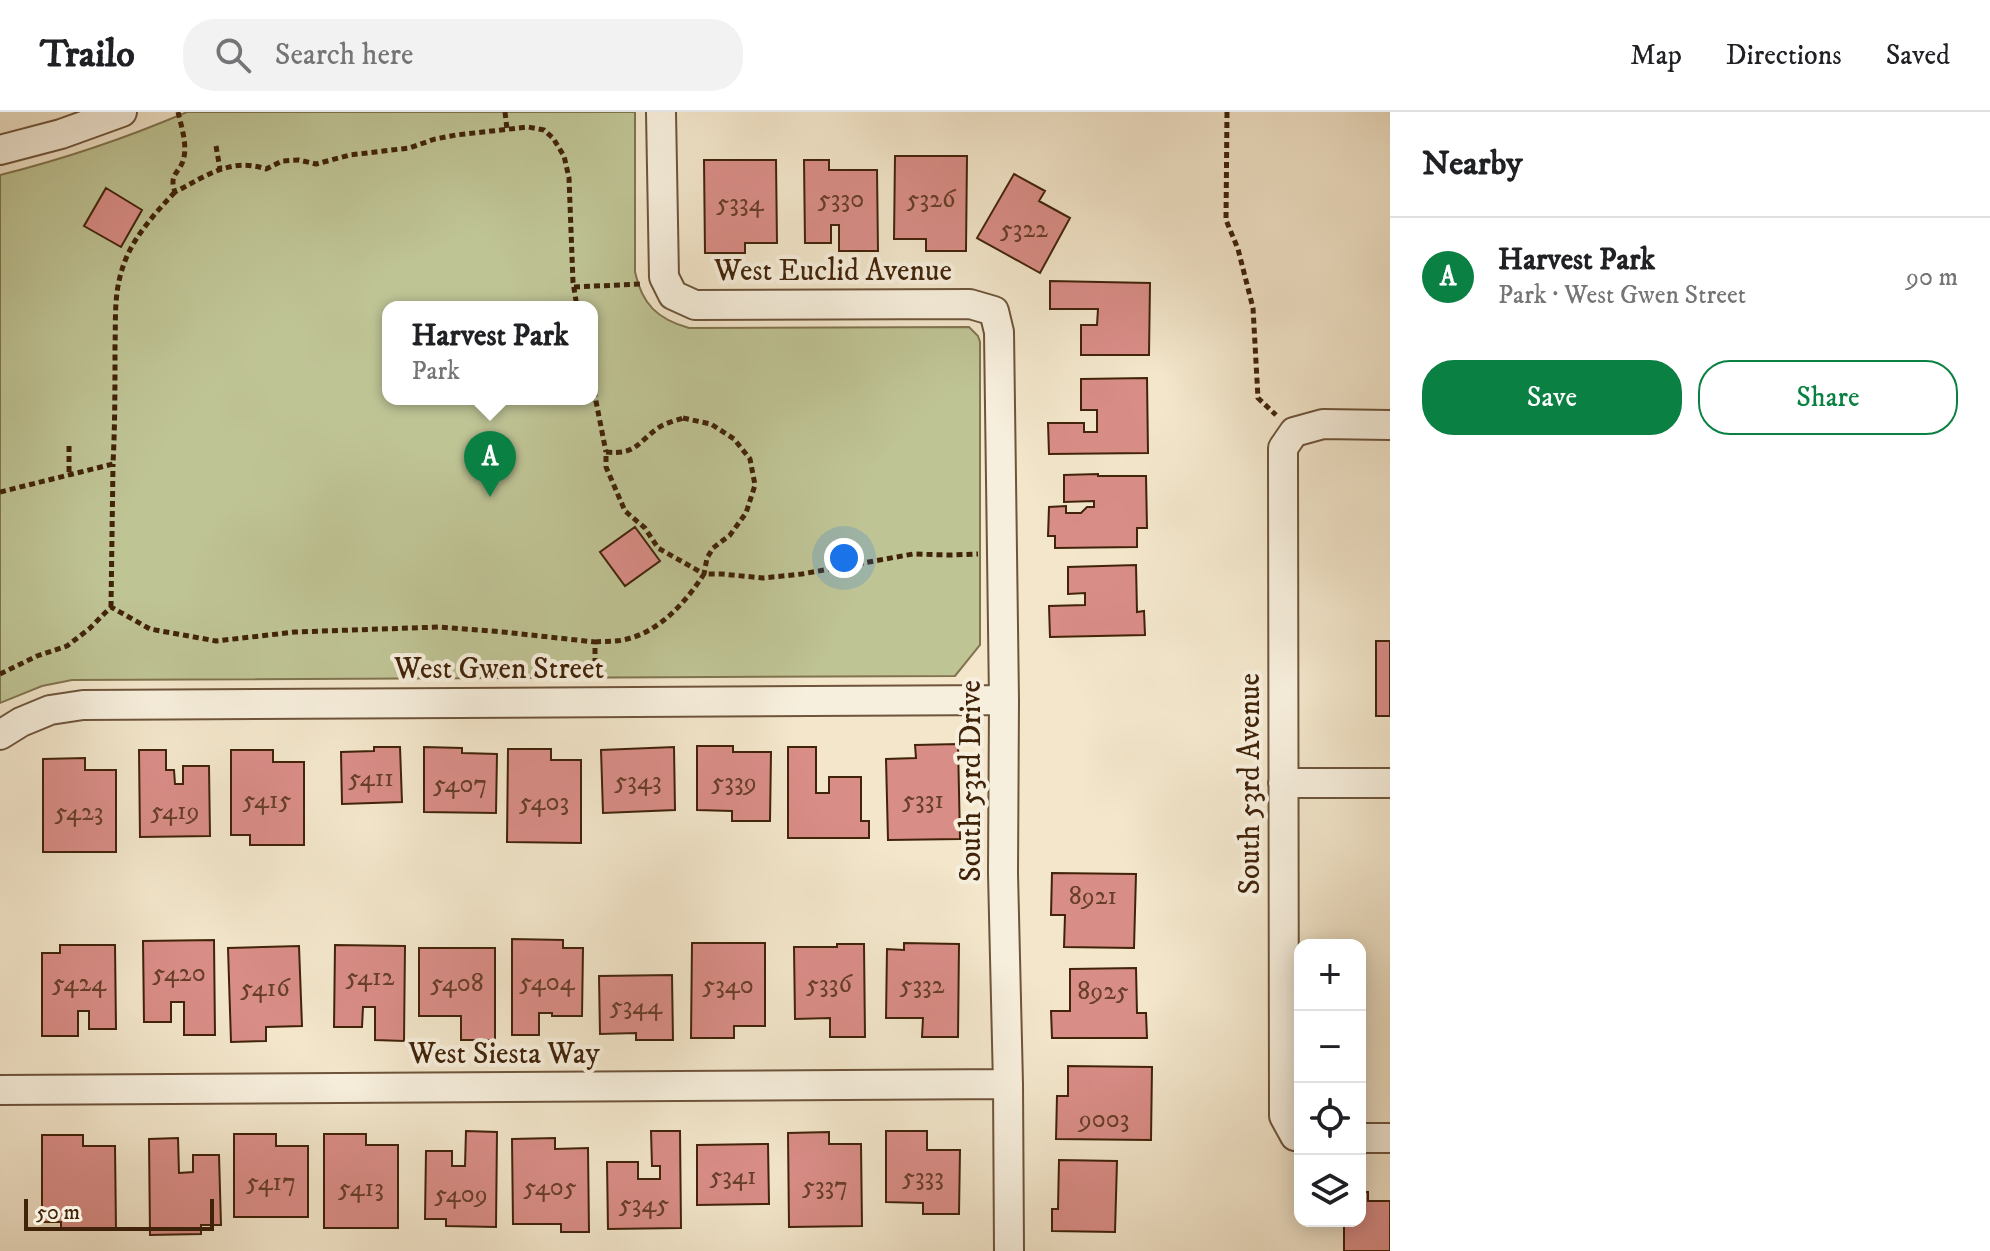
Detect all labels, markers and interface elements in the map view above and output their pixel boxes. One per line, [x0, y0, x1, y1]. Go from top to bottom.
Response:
search box [183, 19, 743, 91]
text: Trailo [40, 31, 135, 79]
icon: search [211, 33, 255, 77]
text: Search here [275, 37, 413, 74]
text: Map [1630, 38, 1682, 73]
text: Directions [1726, 38, 1842, 73]
text: Saved [1886, 38, 1950, 73]
text: Nearby [1422, 143, 1523, 185]
house number: 5330 [818, 183, 864, 216]
house number: 5326 [907, 183, 957, 216]
house number: 5334 [716, 187, 765, 220]
house number: 5322 [1000, 213, 1048, 246]
text: Harvest Park [1498, 242, 1655, 279]
street label: West Euclid Avenue [713, 253, 952, 290]
text: A [1440, 261, 1456, 294]
text: 90 m [1906, 261, 1958, 294]
text: Park · West Gwen Street [1498, 279, 1746, 312]
popup [382, 301, 598, 405]
text: Harvest Park [411, 318, 569, 355]
text: Park [411, 355, 460, 388]
button: Save [1422, 360, 1682, 435]
button: Share [1698, 360, 1958, 435]
pin: A [464, 431, 516, 497]
your location [824, 538, 864, 578]
street label: West Gwen Street [393, 651, 604, 688]
street label: South 53rd Avenue [1232, 673, 1269, 895]
street label: South 53rd Drive [953, 680, 990, 882]
house number: 5411 [348, 762, 394, 795]
house number: 5343 [614, 765, 662, 798]
house number: 5339 [711, 766, 757, 799]
house number: 5407 [433, 768, 487, 801]
house number: 5415 [243, 784, 291, 817]
house number: 5331 [902, 784, 944, 817]
house number: 5403 [519, 786, 569, 819]
house number: 5419 [151, 795, 199, 828]
house number: 5423 [55, 796, 103, 829]
house number: 8921 [1069, 880, 1117, 913]
map controls [1294, 939, 1366, 1227]
button: + [1294, 939, 1366, 1011]
house number: 5420 [152, 957, 206, 990]
house number: 5412 [346, 961, 395, 994]
house number: 5404 [519, 966, 576, 999]
house number: 5424 [52, 967, 107, 1000]
house number: 5408 [430, 967, 484, 1000]
house number: 5336 [806, 968, 853, 1001]
house number: 5340 [702, 969, 754, 1002]
house number: 5332 [899, 969, 945, 1002]
house number: 5416 [240, 972, 291, 1005]
house number: 8925 [1077, 975, 1129, 1008]
house number: 5344 [610, 990, 663, 1023]
button: − [1294, 1011, 1366, 1083]
street label: West Siesta Way [407, 1036, 601, 1073]
button: locate [1294, 1083, 1366, 1155]
house number: 9003 [1077, 1103, 1129, 1136]
button: layers [1294, 1155, 1366, 1227]
house number: 5341 [709, 1160, 757, 1193]
house number: 5333 [902, 1161, 944, 1194]
house number: 5417 [246, 1166, 296, 1199]
house number: 5337 [802, 1170, 848, 1203]
house number: 5405 [523, 1171, 577, 1204]
house number: 5413 [338, 1172, 384, 1205]
house number: 5409 [434, 1178, 488, 1211]
house number: 5345 [619, 1188, 669, 1221]
scale bar [24, 1195, 214, 1231]
text: 50 m [36, 1199, 80, 1226]

